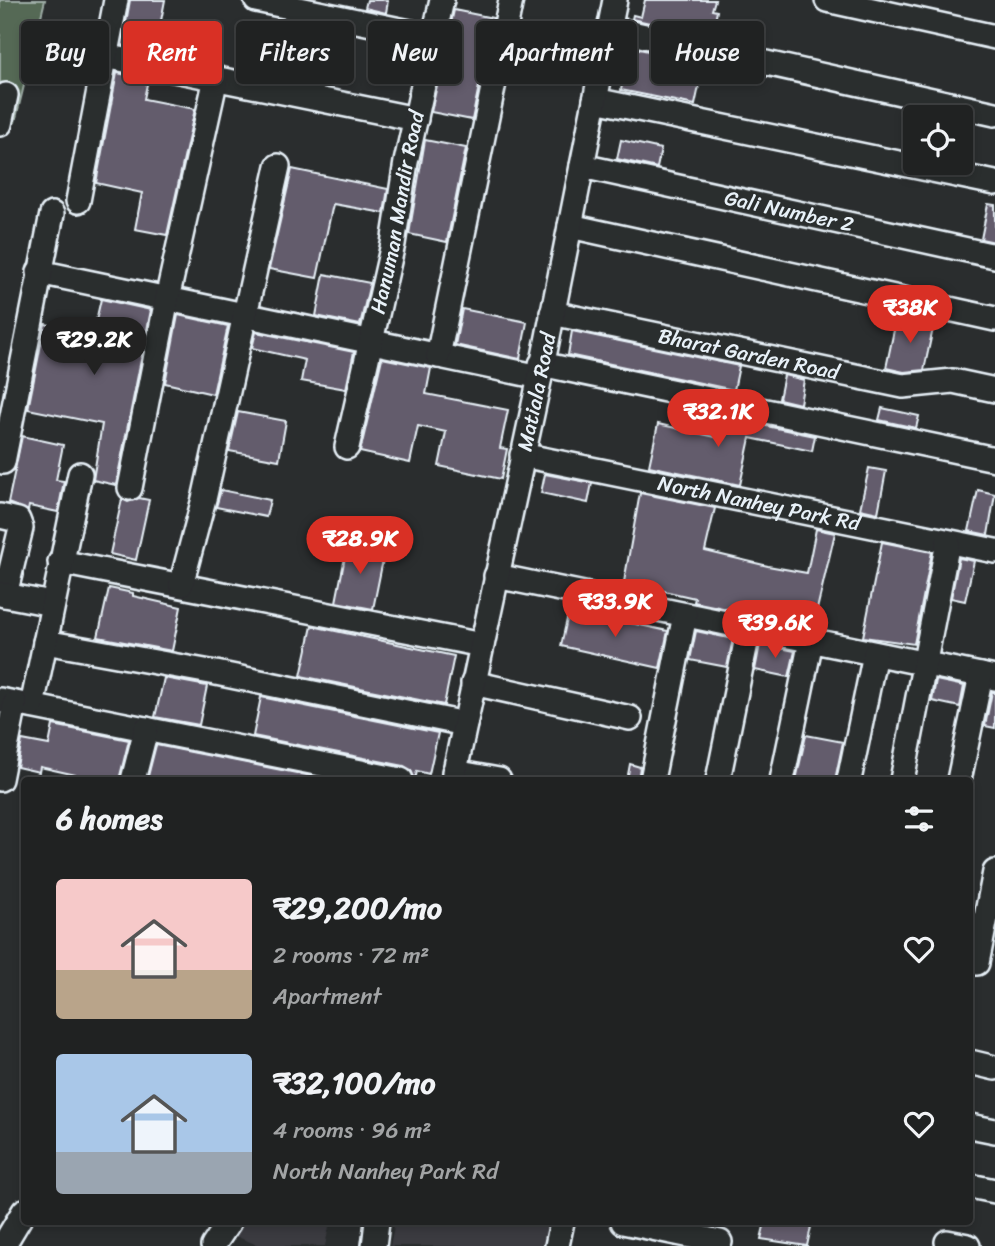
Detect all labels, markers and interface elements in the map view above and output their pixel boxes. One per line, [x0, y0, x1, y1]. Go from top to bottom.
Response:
chip: Buy [21, 21, 109, 84]
chip: Rent [123, 21, 222, 84]
chip: Filters [236, 21, 354, 84]
chip: New [368, 21, 462, 84]
chip: Apartment [476, 21, 637, 84]
chip: House [651, 21, 764, 84]
street label: Hanuman Mandir Road [359, 105, 436, 318]
map controls [903, 105, 973, 175]
button: locate [903, 105, 973, 175]
street label: Gali Number 2 [721, 179, 857, 244]
pin: ₹38K [869, 286, 951, 345]
text: ₹38K [883, 287, 937, 328]
street label: Bharat Garden Road [655, 317, 845, 392]
pin: ₹29.2K [37, 318, 151, 377]
text: ₹29.2K [57, 319, 131, 360]
street label: Matiala Road [506, 327, 568, 455]
pin: ₹32.1K [661, 390, 775, 449]
text: ₹32.1K [683, 391, 753, 432]
street label: North Nanhey Park Rd [654, 464, 866, 543]
pin: ₹28.9K [303, 516, 417, 576]
text: ₹28.9K [322, 518, 398, 559]
pin: ₹33.9K [558, 580, 672, 639]
text: ₹33.9K [578, 581, 652, 622]
pin: ₹39.6K [718, 600, 832, 660]
text: ₹39.6K [738, 602, 812, 643]
text: 6 homes [56, 792, 163, 846]
icon: filters [900, 800, 938, 838]
text: ₹29,200/mo [273, 881, 442, 935]
icon: home [112, 907, 196, 991]
icon: heart [900, 930, 938, 968]
text: 2 rooms · 72 m² [273, 935, 429, 976]
text: Apartment [273, 976, 382, 1017]
text: ₹32,100/mo [273, 1056, 436, 1110]
icon: home [112, 1082, 196, 1166]
icon: heart [900, 1105, 938, 1143]
text: 4 rooms · 96 m² [273, 1110, 431, 1151]
text: North Nanhey Park Rd [273, 1151, 498, 1192]

